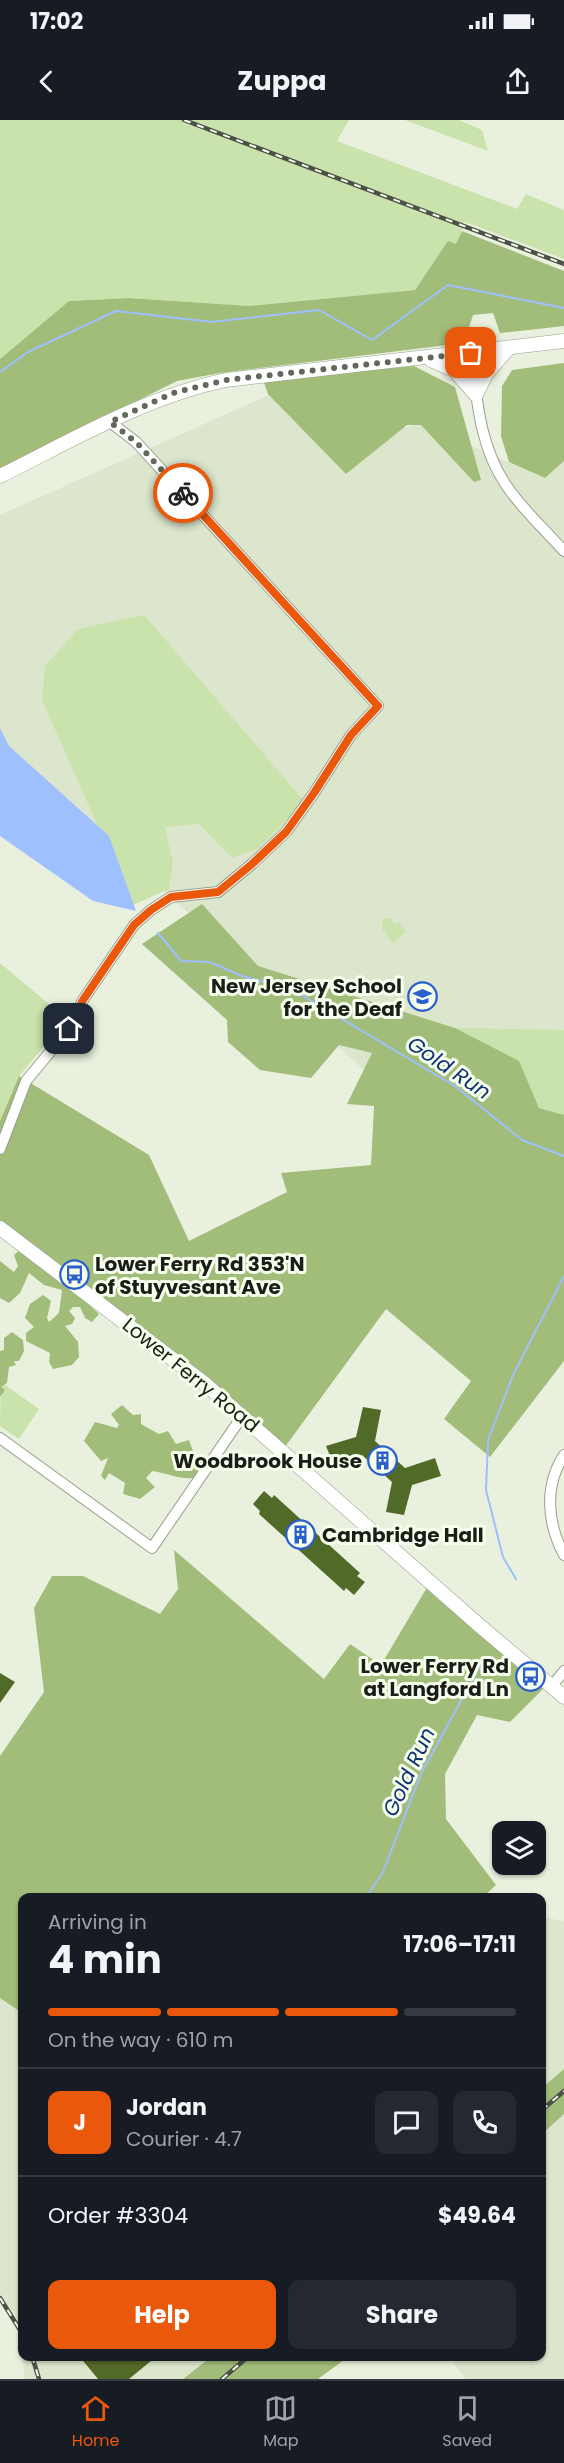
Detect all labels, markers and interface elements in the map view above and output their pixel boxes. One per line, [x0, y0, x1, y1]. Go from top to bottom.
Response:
text: 17:02 [30, 6, 83, 37]
text: Zuppa [237, 62, 327, 99]
icon: back [30, 65, 63, 98]
icon: share [501, 65, 534, 98]
pin [445, 327, 496, 378]
icon: bag [454, 336, 487, 369]
courier [153, 463, 213, 523]
icon: bike [167, 477, 200, 510]
place label: New Jersey School for the Deaf [211, 972, 402, 1023]
school or university icon: New Jersey School for the Deaf [407, 981, 439, 1013]
pin [43, 1003, 94, 1054]
icon: home [52, 1012, 85, 1045]
water label: Gold Run [402, 1029, 497, 1106]
place label: Lower Ferry Rd 353'N of Stuyvesant Ave [95, 1250, 305, 1301]
bus stop icon: Lower Ferry Rd 353'N of Stuyvesant Ave [58, 1259, 90, 1291]
street label: Lower Ferry Road [117, 1311, 265, 1439]
building icon: Woodbrook House [367, 1445, 399, 1477]
place label: Woodbrook House [173, 1447, 362, 1475]
building icon: Cambridge Hall [285, 1519, 317, 1551]
place label: Cambridge Hall [322, 1521, 484, 1549]
place label: Lower Ferry Rd at Langford Ln [360, 1652, 509, 1703]
bus stop icon: Lower Ferry Rd at Langford Ln [514, 1661, 546, 1693]
water label: Gold Run [375, 1723, 442, 1821]
map controls [492, 1821, 546, 1875]
button: layers [492, 1821, 546, 1875]
text: Arriving in [48, 1908, 147, 1936]
text: 17:06–17:11 [403, 1929, 516, 1960]
text: 4 min [48, 1932, 162, 1987]
text: On the way · 610 m [48, 2026, 233, 2054]
button: chat [375, 2091, 438, 2154]
button: phone [453, 2091, 516, 2154]
text: Jordan [126, 2092, 207, 2123]
text: J [73, 2107, 86, 2138]
text: Courier · 4.7 [126, 2125, 242, 2153]
text: Order #3304 [48, 2200, 188, 2231]
text: $49.64 [438, 2200, 516, 2231]
button: Help [48, 2280, 276, 2349]
button: Share [288, 2280, 516, 2349]
tab: Home [72, 2392, 120, 2453]
tab: Map [263, 2392, 299, 2453]
tab: Saved [442, 2392, 492, 2453]

